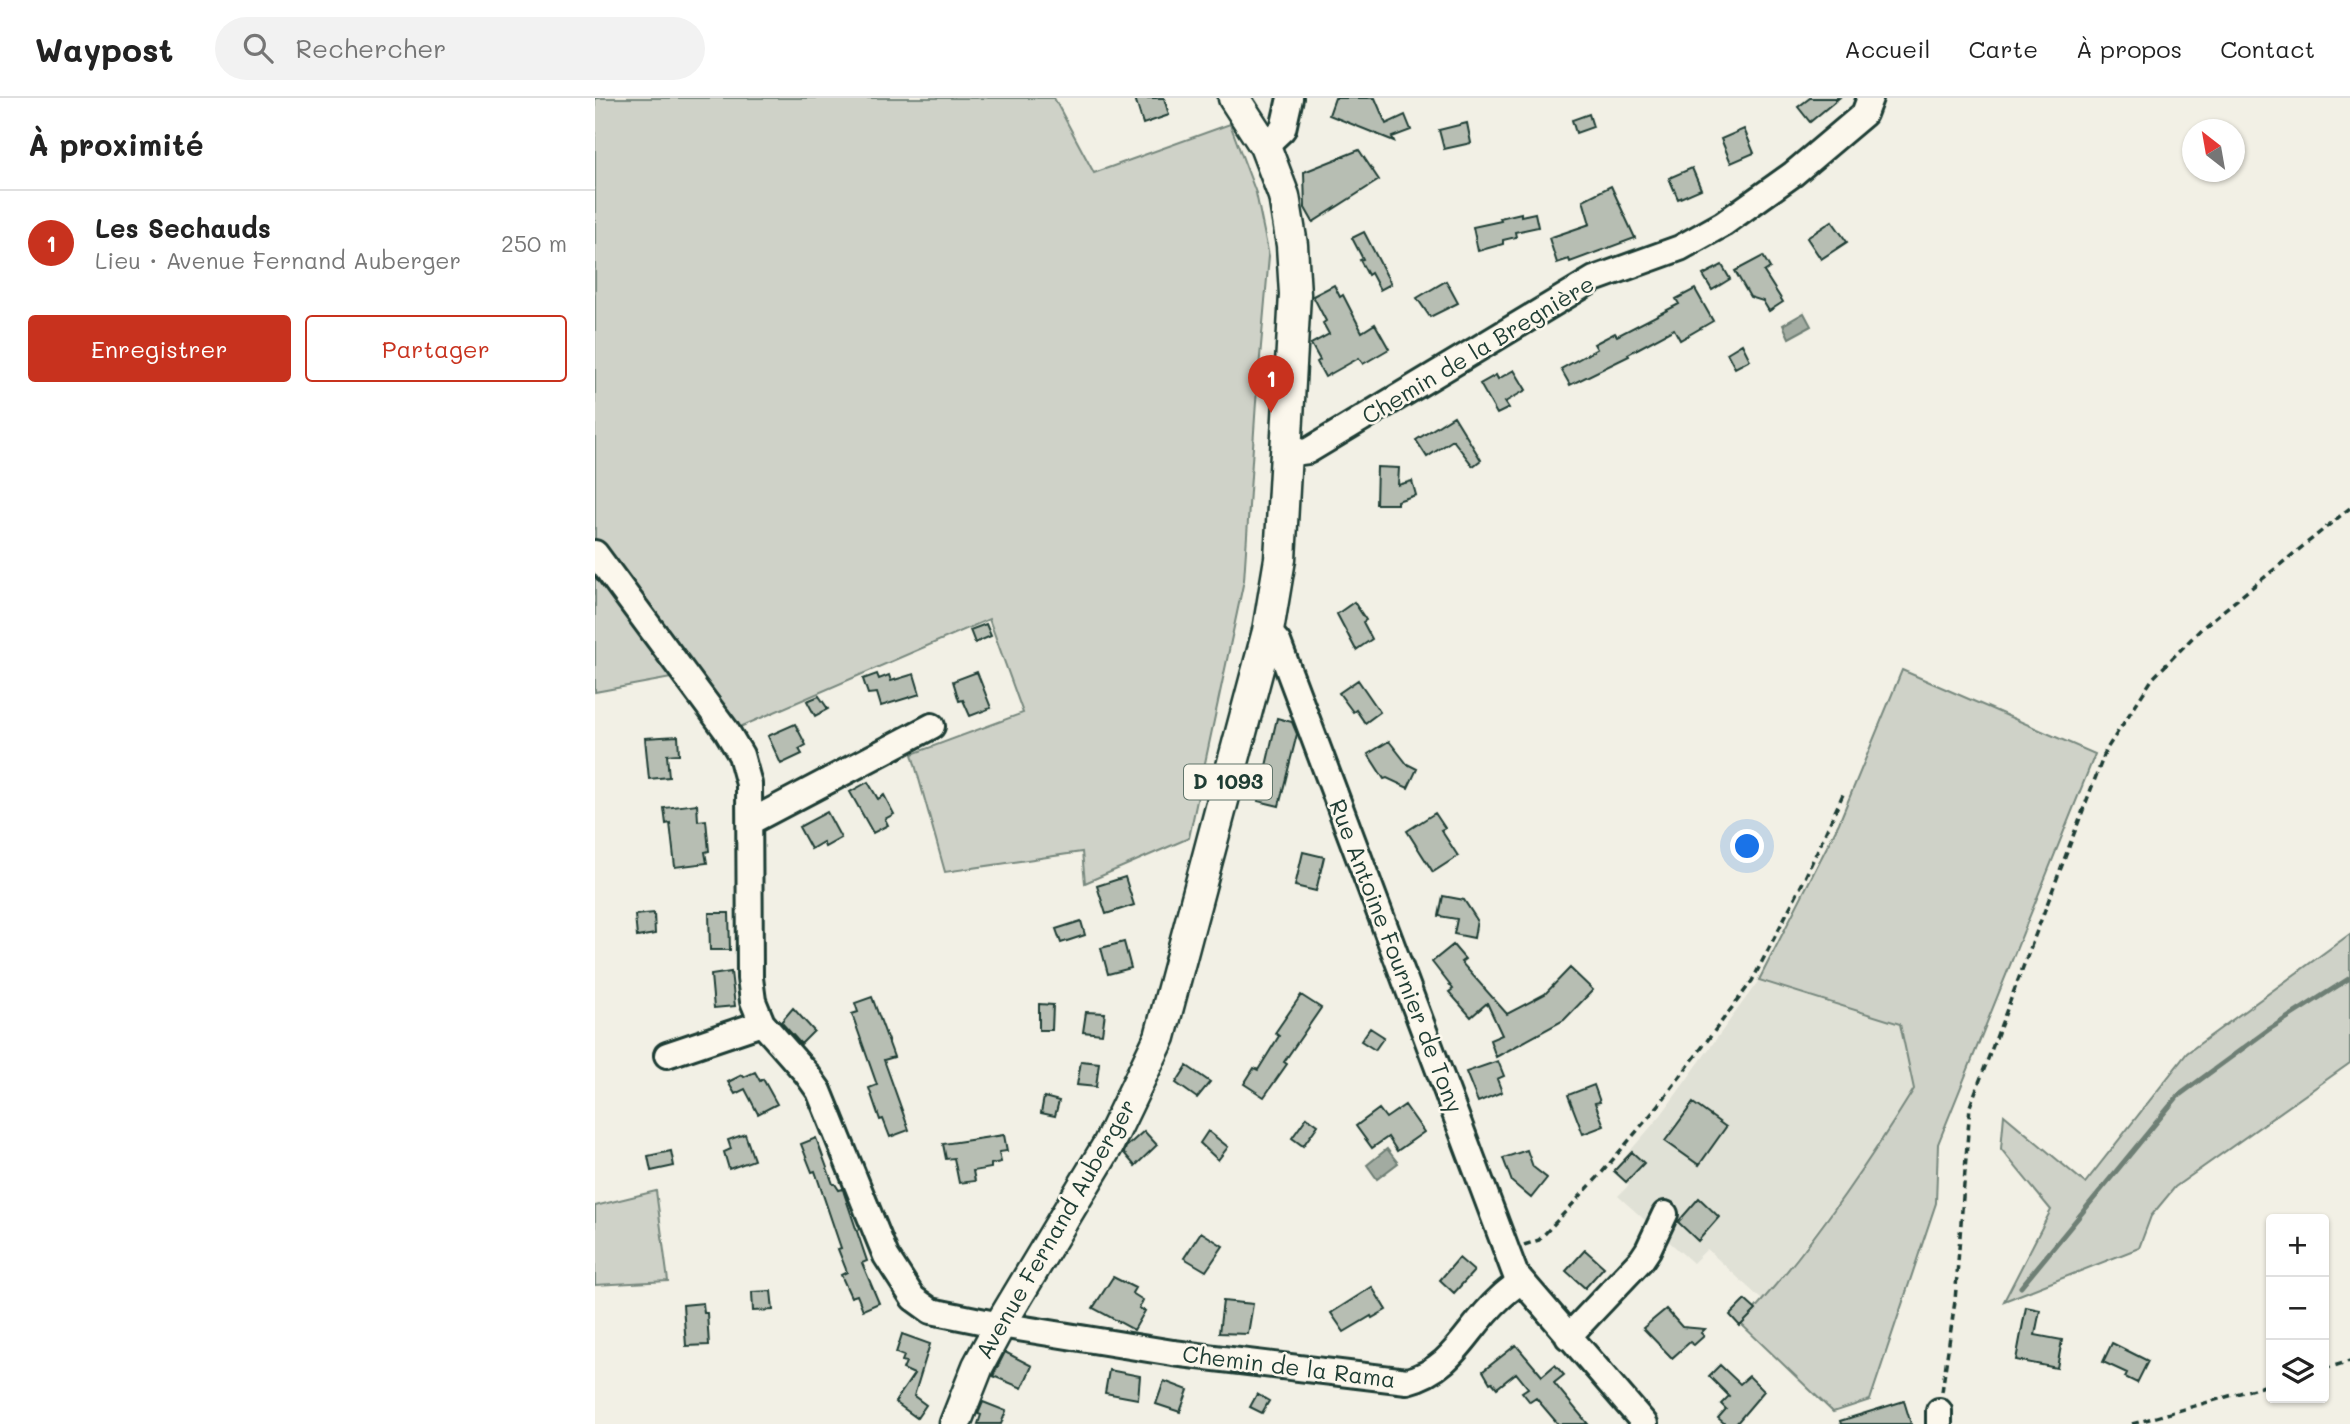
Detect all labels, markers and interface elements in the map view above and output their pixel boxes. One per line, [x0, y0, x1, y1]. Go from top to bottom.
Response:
search box [215, 17, 705, 80]
text: Waypost [35, 27, 173, 70]
icon: search [239, 29, 277, 67]
text: Rechercher [295, 31, 446, 65]
text: Accueil [1844, 33, 1930, 64]
text: Carte [1968, 33, 2038, 64]
text: À propos [2076, 33, 2182, 64]
text: Contact [2220, 33, 2315, 64]
north arrow [2182, 119, 2245, 182]
text: À proximité [28, 124, 204, 164]
text: Les Sechauds [95, 211, 271, 245]
text: 1 [46, 228, 56, 258]
text: 250 m [501, 228, 567, 258]
text: Lieu · Avenue Fernand Auberger [95, 245, 461, 275]
street label: Chemin de la Bregnière [1356, 268, 1599, 430]
button: Enregistrer [28, 315, 291, 382]
button: Partager [305, 315, 567, 382]
pin: 1 [1248, 355, 1294, 413]
road number: D 1093 [1184, 764, 1272, 800]
street label: Rue Antoine Fournier de Tony [1323, 795, 1471, 1117]
your location [1730, 829, 1764, 863]
street label: Avenue Fernand Auberger [968, 1093, 1142, 1364]
map controls [2266, 1214, 2329, 1403]
button: + [2266, 1214, 2329, 1277]
button: − [2266, 1277, 2329, 1340]
street label: Chemin de la Rama [1181, 1338, 1397, 1394]
button: layers [2266, 1340, 2329, 1403]

